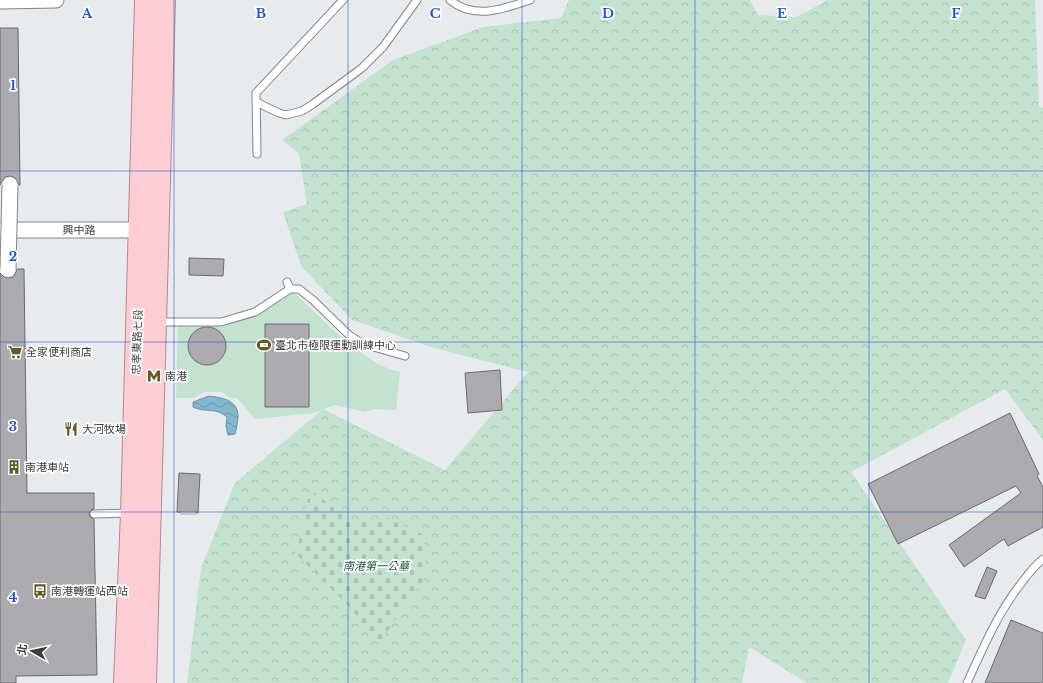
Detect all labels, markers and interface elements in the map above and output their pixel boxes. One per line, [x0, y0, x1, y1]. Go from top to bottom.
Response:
text: A [81, 5, 93, 22]
text: B [256, 5, 266, 22]
text: C [430, 5, 441, 22]
text: D [602, 5, 614, 22]
text: E [777, 5, 787, 22]
text: F [952, 5, 961, 22]
text: 1 [10, 77, 16, 94]
street label: 興中路 [63, 223, 96, 237]
text: 2 [9, 248, 17, 265]
street label: 忠孝東路七段 [129, 309, 145, 375]
sports icon: 臺北市極限運動訓練中心 [256, 337, 272, 353]
place label: 臺北市極限運動訓練中心 [275, 338, 396, 352]
supermarket icon: 全家便利商店 [7, 344, 23, 360]
place label: 全家便利商店 [26, 345, 92, 359]
metro station icon: 南港 [146, 368, 162, 384]
place label: 南港 [165, 369, 187, 383]
text: 3 [9, 418, 17, 435]
restaurant icon: 大河牧場 [63, 421, 79, 437]
place label: 大河牧場 [82, 422, 126, 436]
building icon: 南港車站 [6, 459, 22, 475]
place label: 南港車站 [25, 460, 69, 474]
park label: 南港第一公墓 [343, 559, 411, 573]
bus stop icon: 南港轉運站西站 [32, 583, 48, 599]
place label: 南港轉運站西站 [51, 584, 128, 598]
text: 4 [9, 589, 18, 606]
north arrow [12, 631, 52, 671]
text: 北 [14, 643, 30, 656]

